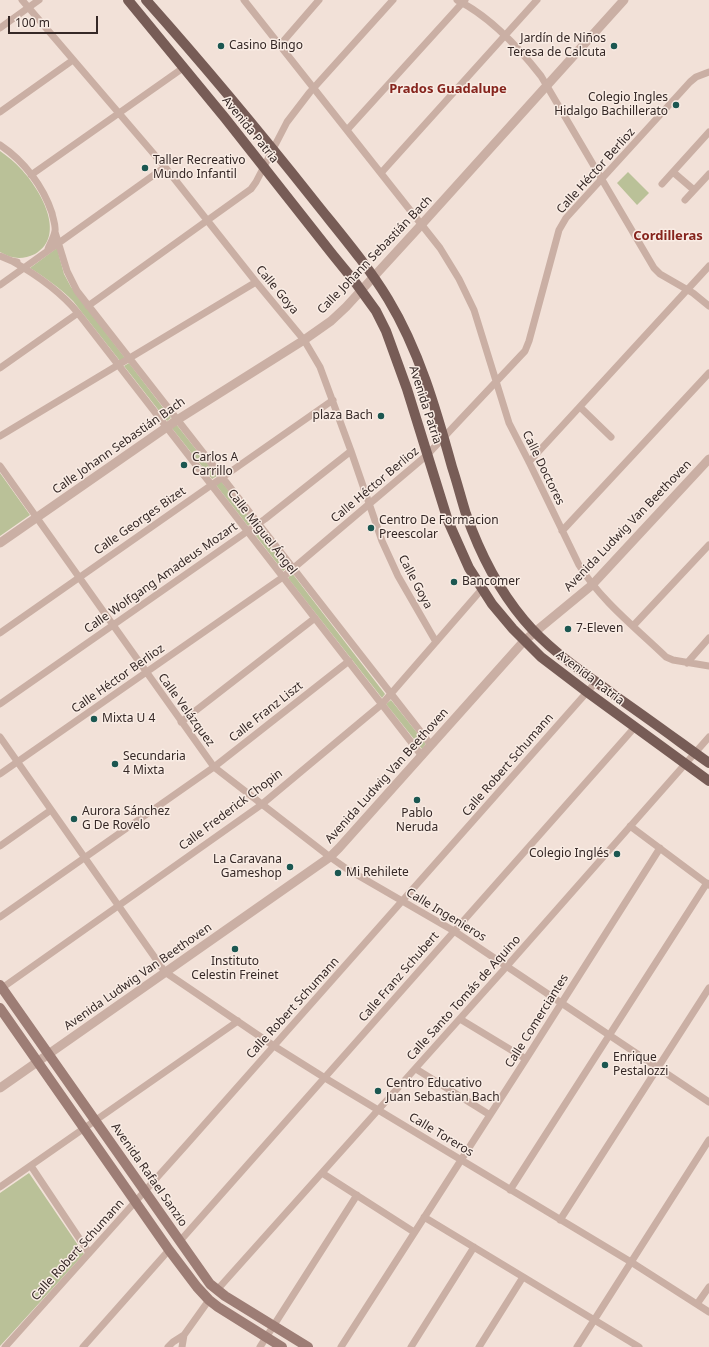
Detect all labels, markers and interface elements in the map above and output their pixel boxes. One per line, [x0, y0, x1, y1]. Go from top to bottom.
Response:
scale bar [10, 8, 100, 34]
text: 100 m [15, 14, 50, 31]
place label: Jardín de Niños Teresa de Calcuta [507, 32, 606, 60]
place label: Casino Bingo [229, 39, 303, 53]
marker: Casino Bingo [216, 41, 226, 51]
marker: Jardín de Niños Teresa de Calcuta [609, 41, 619, 51]
district label: Prados Guadalupe [389, 81, 507, 97]
place label: Colegio Ingles Hidalgo Bachillerato [554, 91, 668, 119]
street label: Avenida Patria [219, 94, 281, 166]
marker: Colegio Ingles Hidalgo Bachillerato [671, 100, 681, 110]
street label: Calle Héctor Berlioz [554, 125, 638, 217]
place label: Taller Recreativo Mundo Infantil [153, 154, 245, 182]
marker: Taller Recreativo Mundo Infantil [140, 163, 150, 173]
street label: Calle Johann Sebastián Bach [315, 193, 435, 317]
district label: Cordilleras [633, 228, 703, 244]
street label: Calle Goya [253, 263, 301, 317]
street label: Avenida Patria [406, 364, 444, 446]
street label: Calle Johann Sebastián Bach [50, 395, 188, 497]
place label: plaza Bach [313, 409, 373, 423]
marker: plaza Bach [376, 411, 386, 421]
street label: Calle Doctores [519, 428, 567, 508]
street label: Calle Héctor Berlioz [328, 444, 422, 526]
place label: Carlos A Carrillo [192, 451, 238, 479]
street label: Avenida Ludwig Van Beethoven [561, 457, 695, 595]
marker: Carlos A Carrillo [179, 460, 189, 470]
street label: Calle Georges Bizet [91, 484, 189, 558]
street label: Calle Miguel Ángel [224, 486, 300, 578]
place label: Centro De Formacion Preescolar [379, 514, 499, 542]
street label: Calle Wolfgang Amadeus Mozart [82, 519, 240, 637]
marker: Centro De Formacion Preescolar [366, 523, 376, 533]
street label: Calle Goya [395, 553, 435, 611]
place label: Bancomer [462, 575, 520, 589]
marker: Bancomer [449, 577, 459, 587]
place label: 7-Eleven [576, 622, 623, 636]
marker: 7-Eleven [563, 624, 573, 634]
street label: Calle Héctor Berlioz [69, 642, 167, 716]
street label: Avenida Patria [553, 648, 627, 708]
street label: Calle Velázquez [155, 671, 217, 749]
street label: Calle Franz Liszt [226, 679, 306, 745]
street label: Avenida Ludwig Van Beethoven [322, 705, 452, 847]
street label: Calle Robert Schumann [459, 711, 557, 819]
place label: Mixta U 4 [102, 712, 155, 726]
marker: Mixta U 4 [89, 714, 99, 724]
place label: Secundaria 4 Mixta [123, 750, 186, 778]
marker: Secundaria 4 Mixta [110, 759, 120, 769]
street label: Calle Frederick Chopin [176, 766, 286, 854]
marker: Pablo Neruda [412, 795, 422, 805]
place label: Aurora Sánchez G De Rovelo [82, 805, 170, 833]
place label: Pablo Neruda [396, 807, 438, 835]
marker: Aurora Sánchez G De Rovelo [69, 814, 79, 824]
place label: Colegio Inglés [529, 847, 609, 861]
marker: Colegio Inglés [612, 849, 622, 859]
place label: La Caravana Gameshop [213, 853, 282, 881]
marker: La Caravana Gameshop [285, 862, 295, 872]
place label: Mi Rehilete [346, 866, 409, 880]
marker: Mi Rehilete [333, 868, 343, 878]
street label: Calle Ingenieros [403, 885, 489, 945]
street label: Avenida Ludwig Van Beethoven [61, 920, 215, 1034]
street label: Calle Franz Schubert [356, 929, 442, 1025]
street label: Calle Santo Tomás de Aquino [404, 933, 524, 1063]
marker: Instituto Celestin Freinet [230, 944, 240, 954]
street label: Calle Robert Schumann [244, 954, 342, 1062]
place label: Instituto Celestin Freinet [191, 955, 279, 983]
street label: Calle Comerciantes [502, 971, 572, 1071]
place label: Enrique Pestalozzi [613, 1051, 668, 1079]
marker: Enrique Pestalozzi [600, 1060, 610, 1070]
place label: Centro Educativo Juan Sebastian Bach [386, 1077, 500, 1105]
marker: Centro Educativo Juan Sebastian Bach [373, 1086, 383, 1096]
street label: Calle Toreros [406, 1110, 476, 1160]
street label: Avenida Rafael Sanzio [108, 1120, 190, 1230]
street label: Calle Robert Schumann [29, 1196, 127, 1304]

